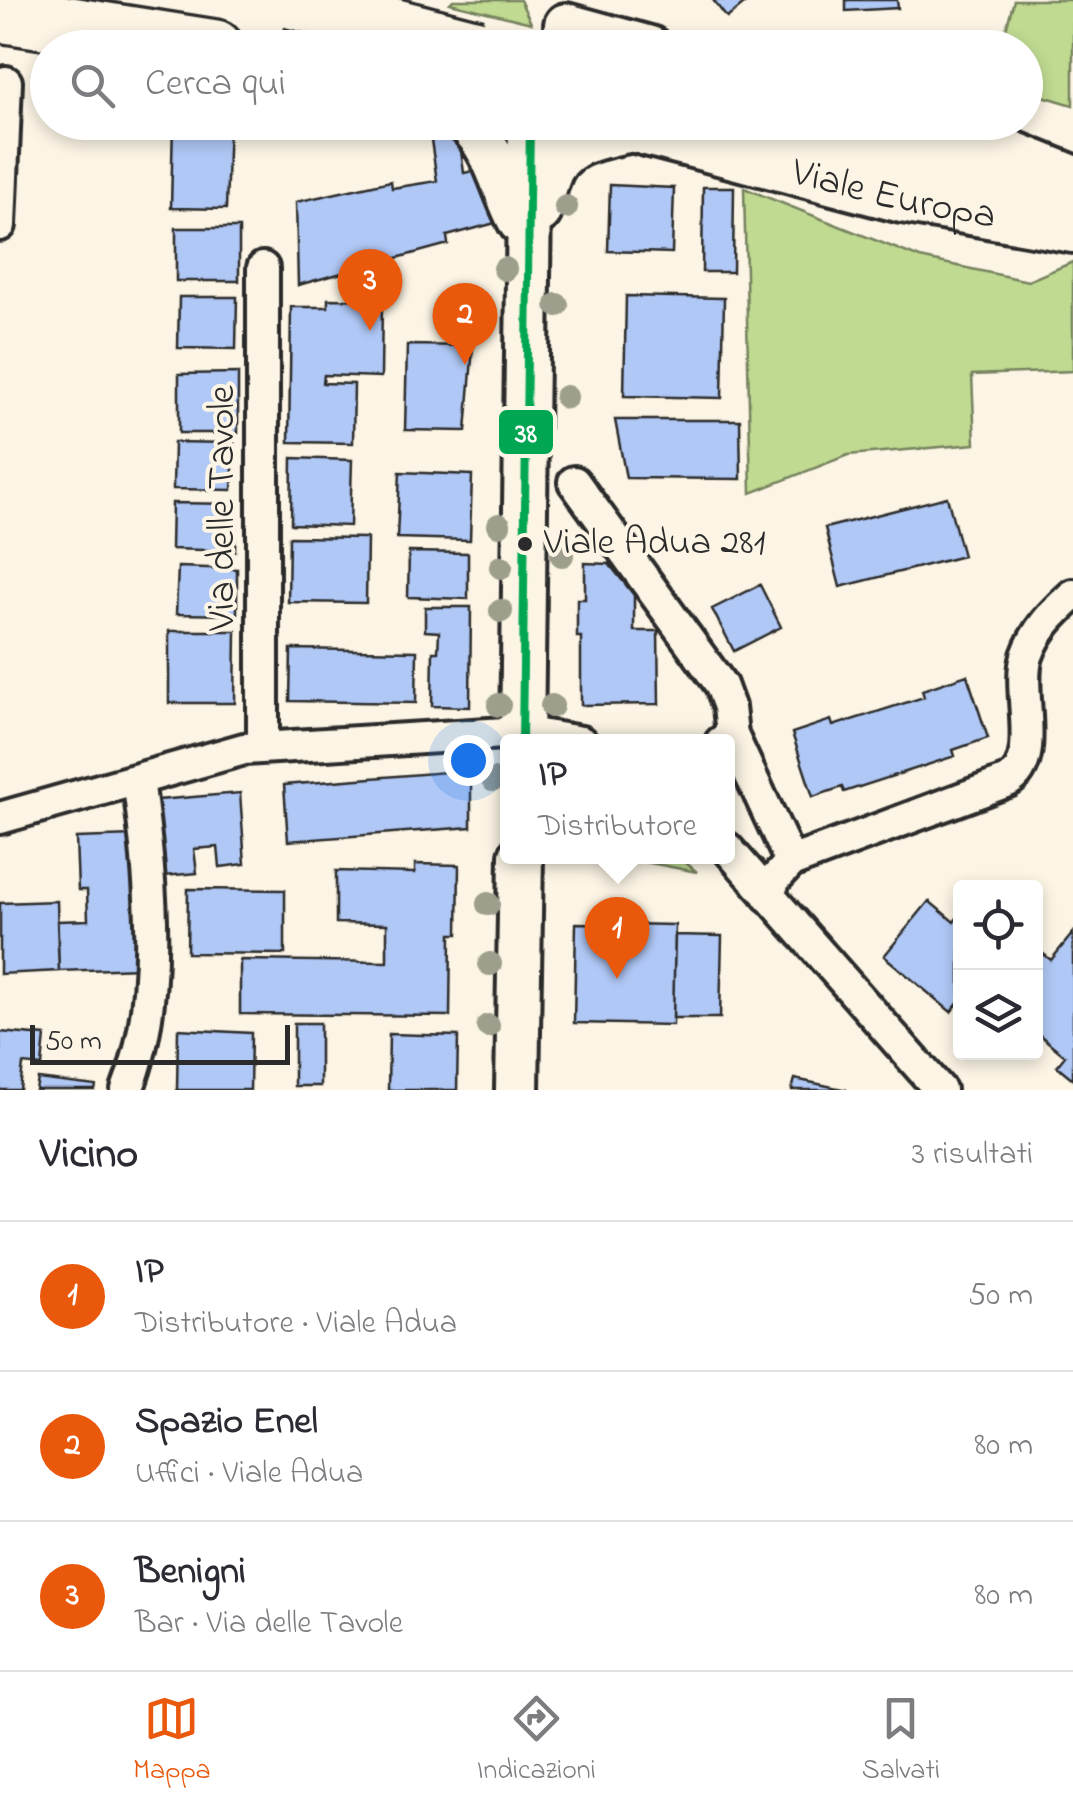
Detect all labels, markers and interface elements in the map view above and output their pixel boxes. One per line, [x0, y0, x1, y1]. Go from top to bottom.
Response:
search box [30, 30, 1043, 140]
text: Cerca qui [145, 57, 286, 113]
icon: search [65, 58, 120, 113]
street label: Viale Europa [784, 143, 1000, 246]
pin: 3 [338, 248, 402, 331]
pin: 2 [432, 282, 498, 365]
street label: Via delle Tavole [194, 385, 253, 632]
line badge: 38 [497, 408, 555, 456]
text: 38 [514, 415, 538, 456]
place label: Viale Adua 281 [543, 516, 766, 572]
marker: Viale Adua 281 [515, 534, 535, 554]
popup [500, 734, 735, 864]
your location [443, 735, 494, 786]
text: IP [538, 748, 567, 804]
text: Distributore [538, 804, 697, 851]
map controls [953, 880, 1043, 1060]
button: locate [953, 880, 1043, 970]
pin: 1 [584, 896, 650, 979]
button: layers [953, 970, 1043, 1060]
scale bar [30, 1020, 290, 1064]
text: 50 m [45, 1022, 102, 1063]
text: Vicino [40, 1125, 138, 1186]
text: 3 risultati [912, 1132, 1033, 1179]
text: IP [135, 1245, 164, 1301]
text: 1 [67, 1273, 78, 1320]
text: 50 m [968, 1273, 1033, 1320]
text: Distributore · Viale Adua [135, 1301, 457, 1348]
text: Spazio Enel [135, 1395, 318, 1451]
text: 2 [65, 1423, 80, 1470]
text: 80 m [974, 1423, 1033, 1470]
text: Uffici · Viale Adua [135, 1451, 363, 1498]
text: Benigni [135, 1545, 246, 1601]
text: 3 [66, 1573, 79, 1620]
text: 80 m [974, 1573, 1033, 1620]
text: Bar · Via delle Tavole [135, 1601, 403, 1648]
tab: Mappa [133, 1691, 211, 1792]
tab: Indicazioni [477, 1691, 596, 1792]
tab: Salvati [862, 1691, 940, 1792]

